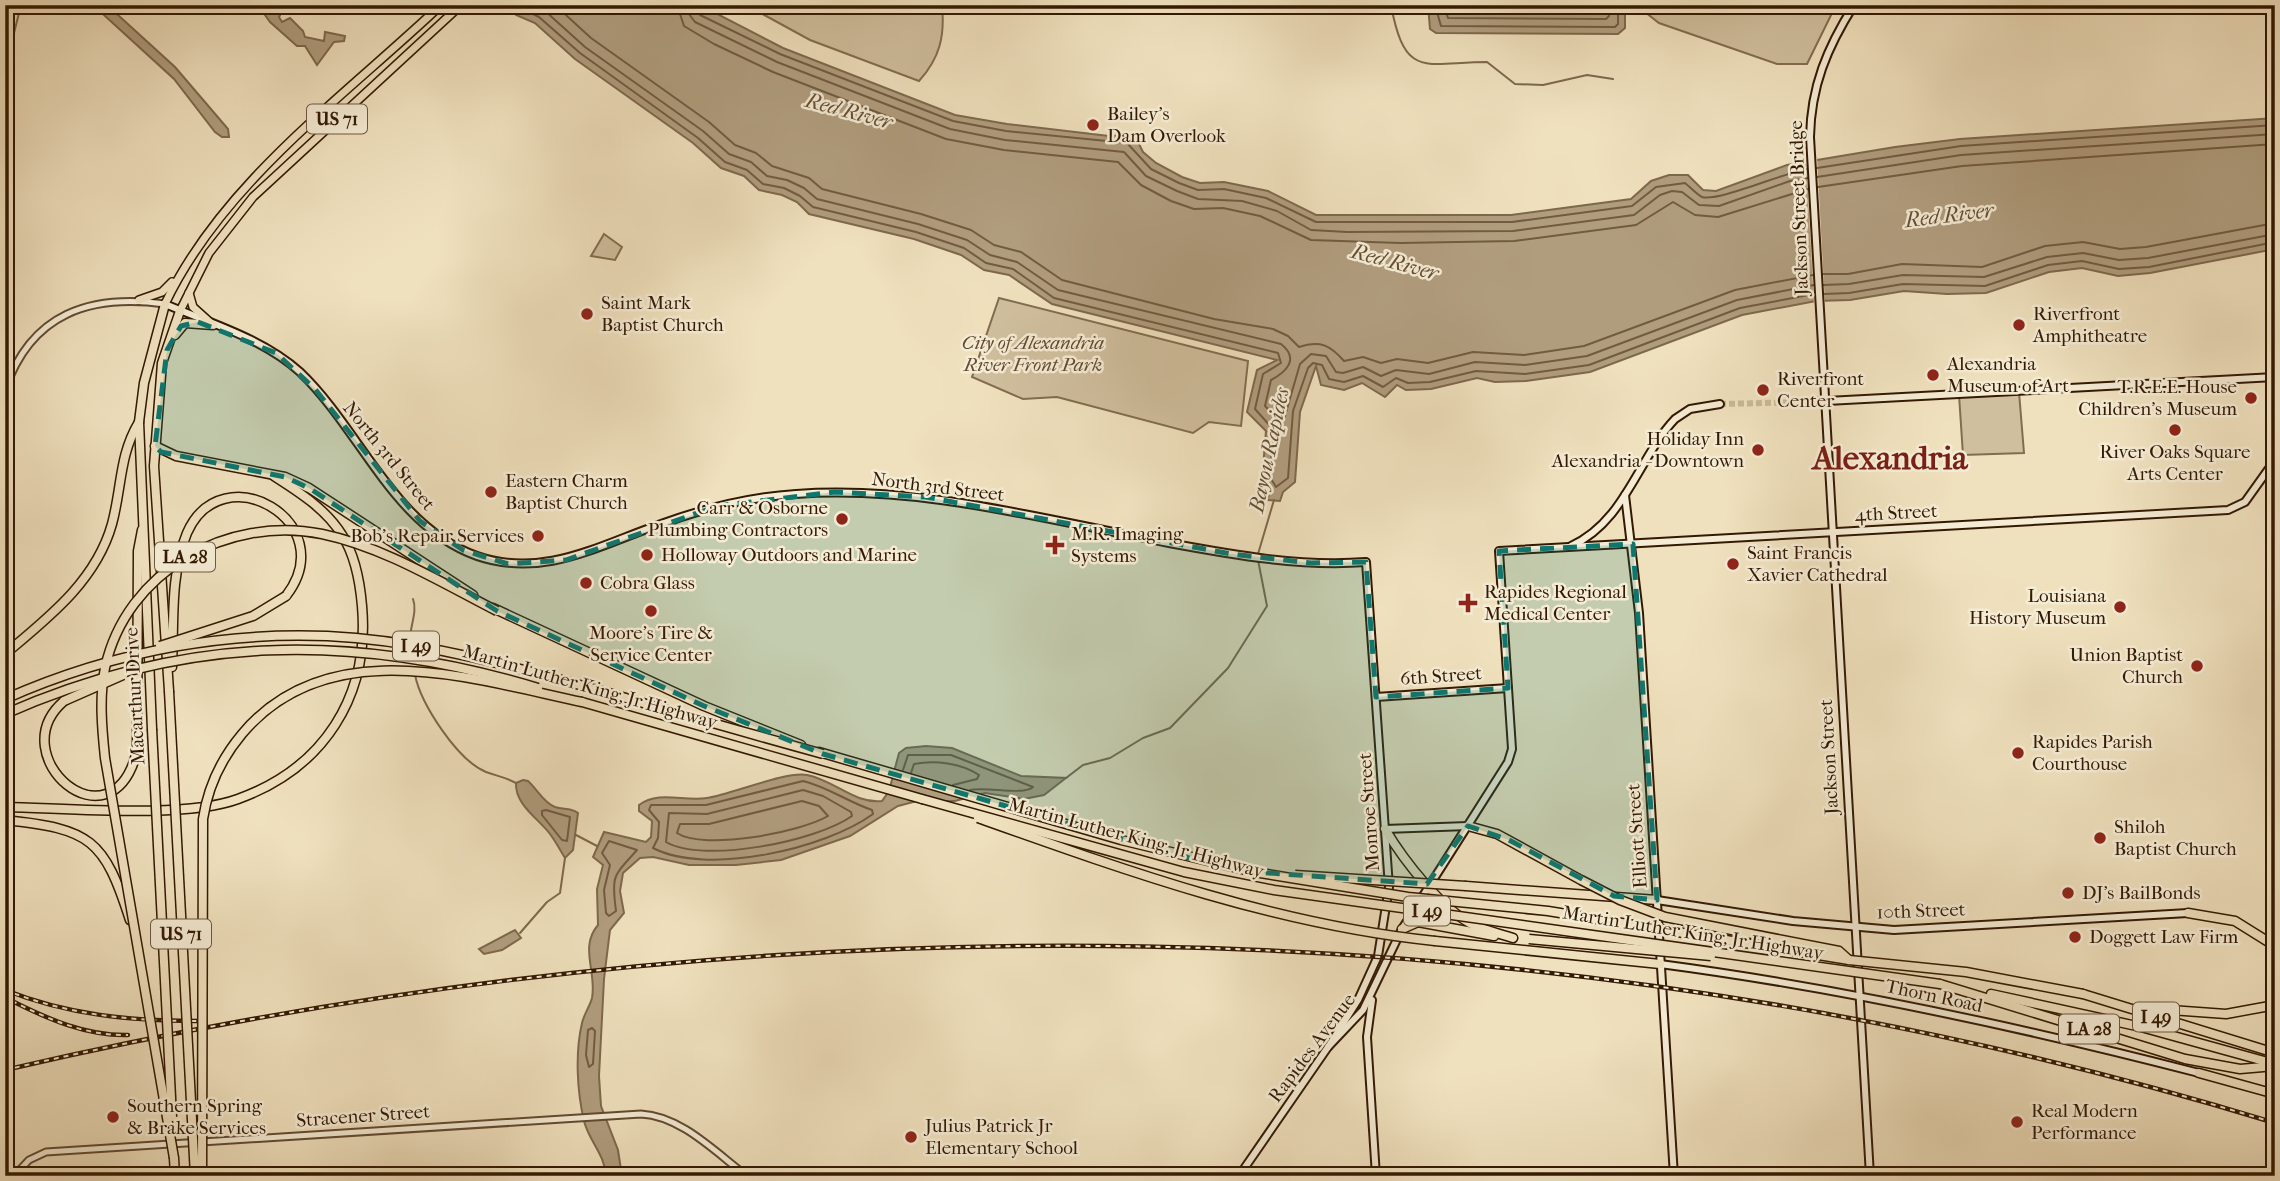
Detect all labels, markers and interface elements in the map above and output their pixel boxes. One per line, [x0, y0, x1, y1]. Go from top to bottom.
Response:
water label: Red River [801, 87, 897, 135]
place label: Bailey's Dam Overlook [1107, 103, 1226, 147]
road number: US 71 [307, 104, 367, 134]
marker: Bailey's Dam Overlook [1085, 117, 1101, 133]
street label: Jackson Street Bridge [1785, 120, 1813, 298]
water label: Red River [1901, 197, 1996, 233]
water label: Red River [1347, 238, 1443, 286]
place label: Saint Mark Baptist Church [601, 292, 724, 336]
place label: Riverfront Amphitheatre [2032, 303, 2147, 347]
marker: Saint Mark Baptist Church [579, 306, 595, 322]
marker: Riverfront Amphitheatre [2011, 317, 2027, 333]
park label: City of Alexandria River Front Park [962, 332, 1104, 376]
place label: Alexandria Museum of Art [1946, 353, 2069, 397]
marker: Alexandria Museum of Art [1925, 367, 1941, 383]
place label: Riverfront Center [1777, 368, 1864, 412]
place label: T.R.E.E. House Children's Museum [2078, 376, 2237, 420]
marker: Riverfront Center [1755, 382, 1771, 398]
water label: Bayou Rapides [1244, 385, 1294, 516]
marker: T.R.E.E. House Children's Museum [2243, 390, 2259, 406]
street label: North 3rd Street [338, 397, 440, 515]
marker: River Oaks Square Arts Center [2167, 422, 2183, 438]
place label: Holiday Inn Alexandria - Downtown [1551, 428, 1744, 472]
district label: Alexandria [1811, 439, 1969, 478]
place label: River Oaks Square Arts Center [2100, 441, 2250, 485]
marker: Holiday Inn Alexandria - Downtown [1750, 442, 1766, 458]
street label: North 3rd Street [870, 468, 1006, 506]
place label: Eastern Charm Baptist Church [505, 470, 628, 514]
marker: Eastern Charm Baptist Church [483, 484, 499, 500]
place label: Carr & Osborne Plumbing Contractors [648, 497, 828, 541]
street label: 4th Street [1854, 500, 1938, 526]
marker: Carr & Osborne Plumbing Contractors [834, 511, 850, 527]
place label: M.R. Imaging Systems [1071, 523, 1184, 567]
place label: Bob's Repair Services [350, 525, 524, 547]
marker: Bob's Repair Services [530, 528, 546, 544]
marker: M.R. Imaging Systems [1045, 535, 1065, 555]
road number: LA 28 [155, 542, 215, 572]
place label: Saint Francis Xavier Cathedral [1747, 542, 1888, 586]
place label: Holloway Outdoors and Marine [661, 544, 917, 566]
marker: Holloway Outdoors and Marine [639, 547, 655, 563]
marker: Saint Francis Xavier Cathedral [1725, 556, 1741, 572]
place label: Cobra Glass [600, 572, 695, 594]
marker: Cobra Glass [578, 575, 594, 591]
place label: Rapides Regional Medical Center [1484, 581, 1627, 625]
place label: Louisiana History Museum [1969, 585, 2106, 629]
marker: Rapides Regional Medical Center [1458, 593, 1478, 613]
marker: Louisiana History Museum [2112, 599, 2128, 615]
marker: Moore's Tire & Service Center [643, 603, 659, 619]
place label: Moore's Tire & Service Center [589, 622, 713, 666]
street label: Macarthur Drive [120, 627, 150, 765]
road number: I 49 [393, 632, 439, 660]
street label: Martin Luther King, Jr Highway [460, 640, 721, 734]
place label: Union Baptist Church [2069, 644, 2183, 688]
marker: Union Baptist Church [2189, 658, 2205, 674]
street label: 6th Street [1399, 662, 1483, 690]
street label: Jackson Street [1815, 699, 1843, 817]
place label: Rapides Parish Courthouse [2032, 731, 2153, 775]
marker: Rapides Parish Courthouse [2010, 745, 2026, 761]
street label: Monroe Street [1354, 752, 1384, 872]
street label: Elliott Street [1622, 783, 1652, 889]
street label: Martin Luther King, Jr Highway [1006, 793, 1267, 883]
place label: Shiloh Baptist Church [2114, 816, 2237, 860]
marker: Shiloh Baptist Church [2092, 830, 2108, 846]
place label: DJ's BailBonds [2082, 882, 2201, 904]
marker: DJ's BailBonds [2060, 885, 2076, 901]
road number: I 49 [1404, 896, 1450, 926]
street label: 10th Street [1876, 898, 1966, 924]
street label: Martin Luther King, Jr Highway [1561, 901, 1826, 965]
road number: US 71 [151, 919, 211, 948]
place label: Doggett Law Firm [2089, 926, 2239, 948]
marker: Doggett Law Firm [2067, 929, 2083, 945]
street label: Thorn Road [1883, 975, 1985, 1017]
street label: Rapides Avenue [1264, 989, 1360, 1107]
road number: I 49 [2133, 1002, 2179, 1032]
road number: LA 28 [2059, 1014, 2119, 1044]
place label: Southern Spring & Brake Services [127, 1095, 266, 1139]
street label: Stracener Street [295, 1100, 431, 1132]
place label: Real Modern Performance [2031, 1100, 2138, 1144]
marker: Southern Spring & Brake Services [105, 1109, 121, 1125]
marker: Real Modern Performance [2009, 1114, 2025, 1130]
place label: Julius Patrick Jr Elementary School [923, 1115, 1078, 1159]
marker: Julius Patrick Jr Elementary School [903, 1129, 919, 1145]

